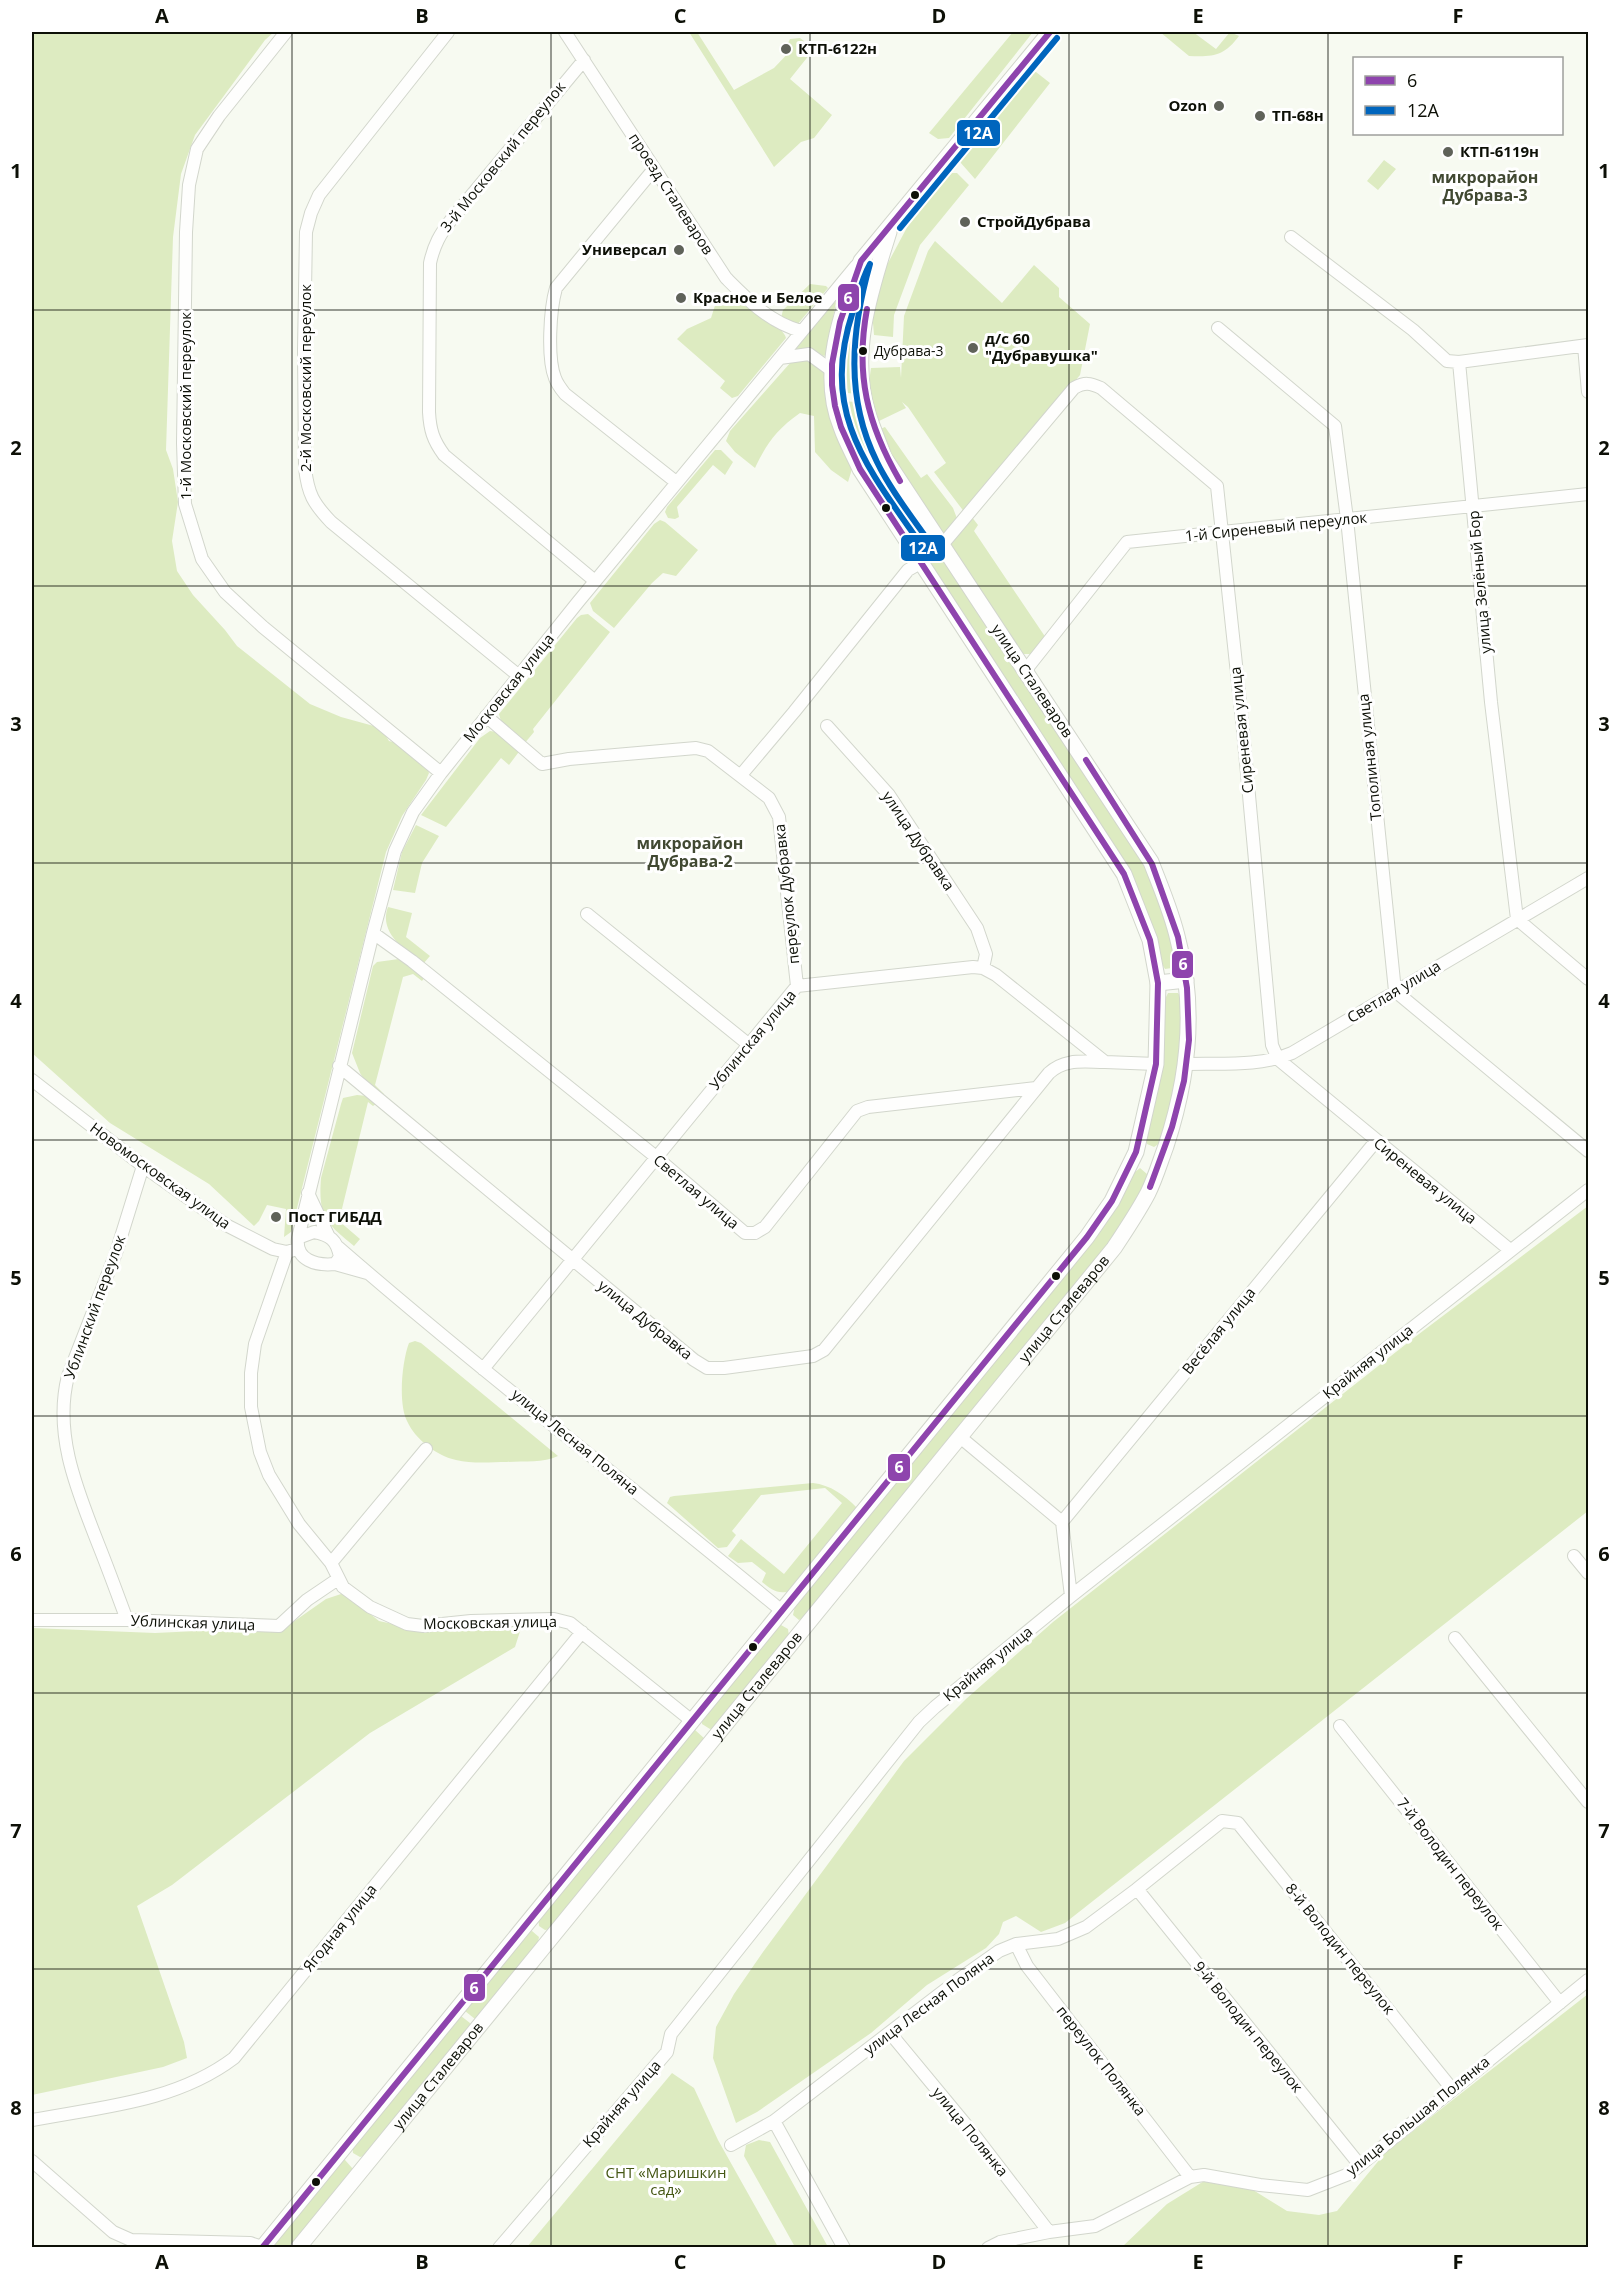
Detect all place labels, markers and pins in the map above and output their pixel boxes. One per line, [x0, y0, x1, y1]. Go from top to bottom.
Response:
place label: КТП-6122н [798, 38, 877, 58]
marker: КТП-6122н [779, 42, 793, 56]
place label: Ozon [1169, 95, 1207, 115]
marker: Ozon [1212, 99, 1226, 113]
place label: ТП-68н [1272, 105, 1324, 125]
marker: ТП-68н [1253, 109, 1267, 123]
place label: КТП-6119н [1460, 141, 1539, 161]
marker: КТП-6119н [1441, 145, 1455, 159]
unlabelled marker [909, 189, 921, 201]
place label: СтройДубрава [977, 211, 1091, 231]
marker: СтройДубрава [958, 215, 972, 229]
place label: Универсал [582, 239, 667, 259]
marker: Универсал [672, 243, 686, 257]
place label: Красное и Белое [693, 287, 822, 307]
marker: Красное и Белое [674, 291, 688, 305]
place label: д/с 60 "Дубравушка" [985, 328, 1098, 365]
place label: Дубрава-3 [874, 341, 944, 360]
marker: д/с 60 "Дубравушка" [966, 341, 980, 355]
marker: Дубрава-3 [857, 345, 869, 357]
unlabelled marker [880, 502, 892, 514]
place label: Пост ГИБДД [288, 1206, 382, 1226]
marker: Пост ГИБДД [269, 1210, 283, 1224]
unlabelled marker [1050, 1270, 1062, 1282]
unlabelled marker [747, 1641, 759, 1653]
unlabelled marker [310, 2176, 322, 2188]

